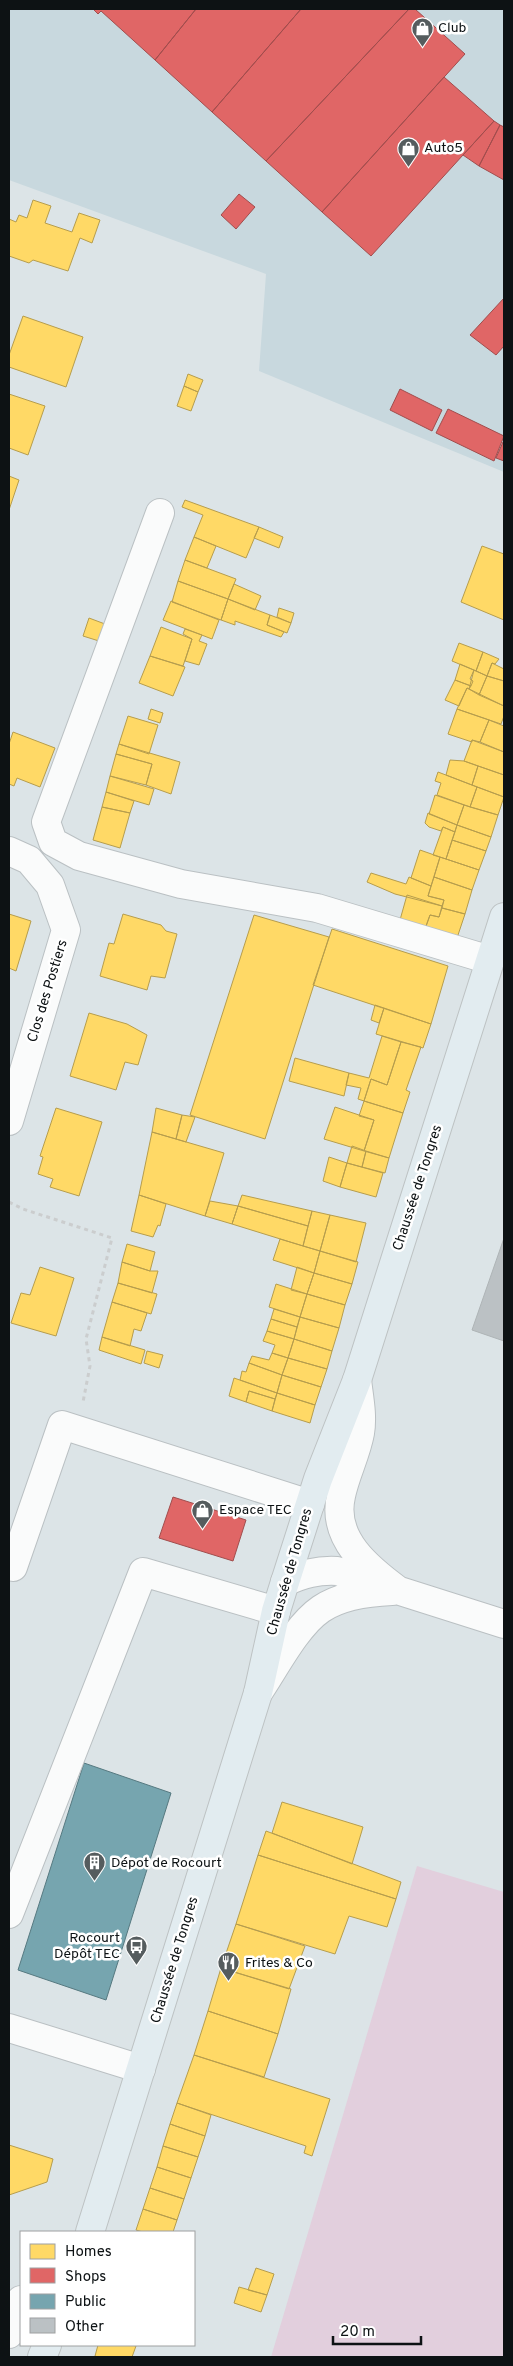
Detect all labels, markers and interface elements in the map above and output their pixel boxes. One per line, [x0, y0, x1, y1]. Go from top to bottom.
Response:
shop icon: Club [410, 16, 434, 47]
place label: Club [438, 20, 467, 37]
shop icon: Auto5 [396, 136, 420, 167]
place label: Auto5 [424, 140, 463, 157]
street label: Clos des Postiers [24, 938, 72, 1044]
street label: Chaussée de Tongres [390, 1123, 446, 1253]
shop icon: Espace TEC [191, 1498, 215, 1529]
place label: Espace TEC [219, 1502, 292, 1519]
street label: Chaussée de Tongres [264, 1506, 316, 1638]
building icon: Dépot de Rocourt [83, 1851, 107, 1882]
place label: Dépot de Rocourt [111, 1855, 222, 1872]
street label: Chaussée de Tongres [148, 1895, 202, 2025]
place label: Rocourt Dépôt TEC [54, 1930, 120, 1963]
bus stop icon: Rocourt Dépôt TEC [124, 1934, 148, 1965]
restaurant icon: Frites & Co [217, 1951, 241, 1982]
place label: Frites & Co [245, 1955, 313, 1972]
legend [20, 2231, 195, 2346]
text: Homes [65, 2243, 112, 2262]
text: Shops [65, 2268, 106, 2287]
text: Public [65, 2293, 106, 2312]
scale bar [333, 2314, 420, 2346]
text: Other [65, 2318, 104, 2337]
text: 20 m [340, 2323, 375, 2342]

